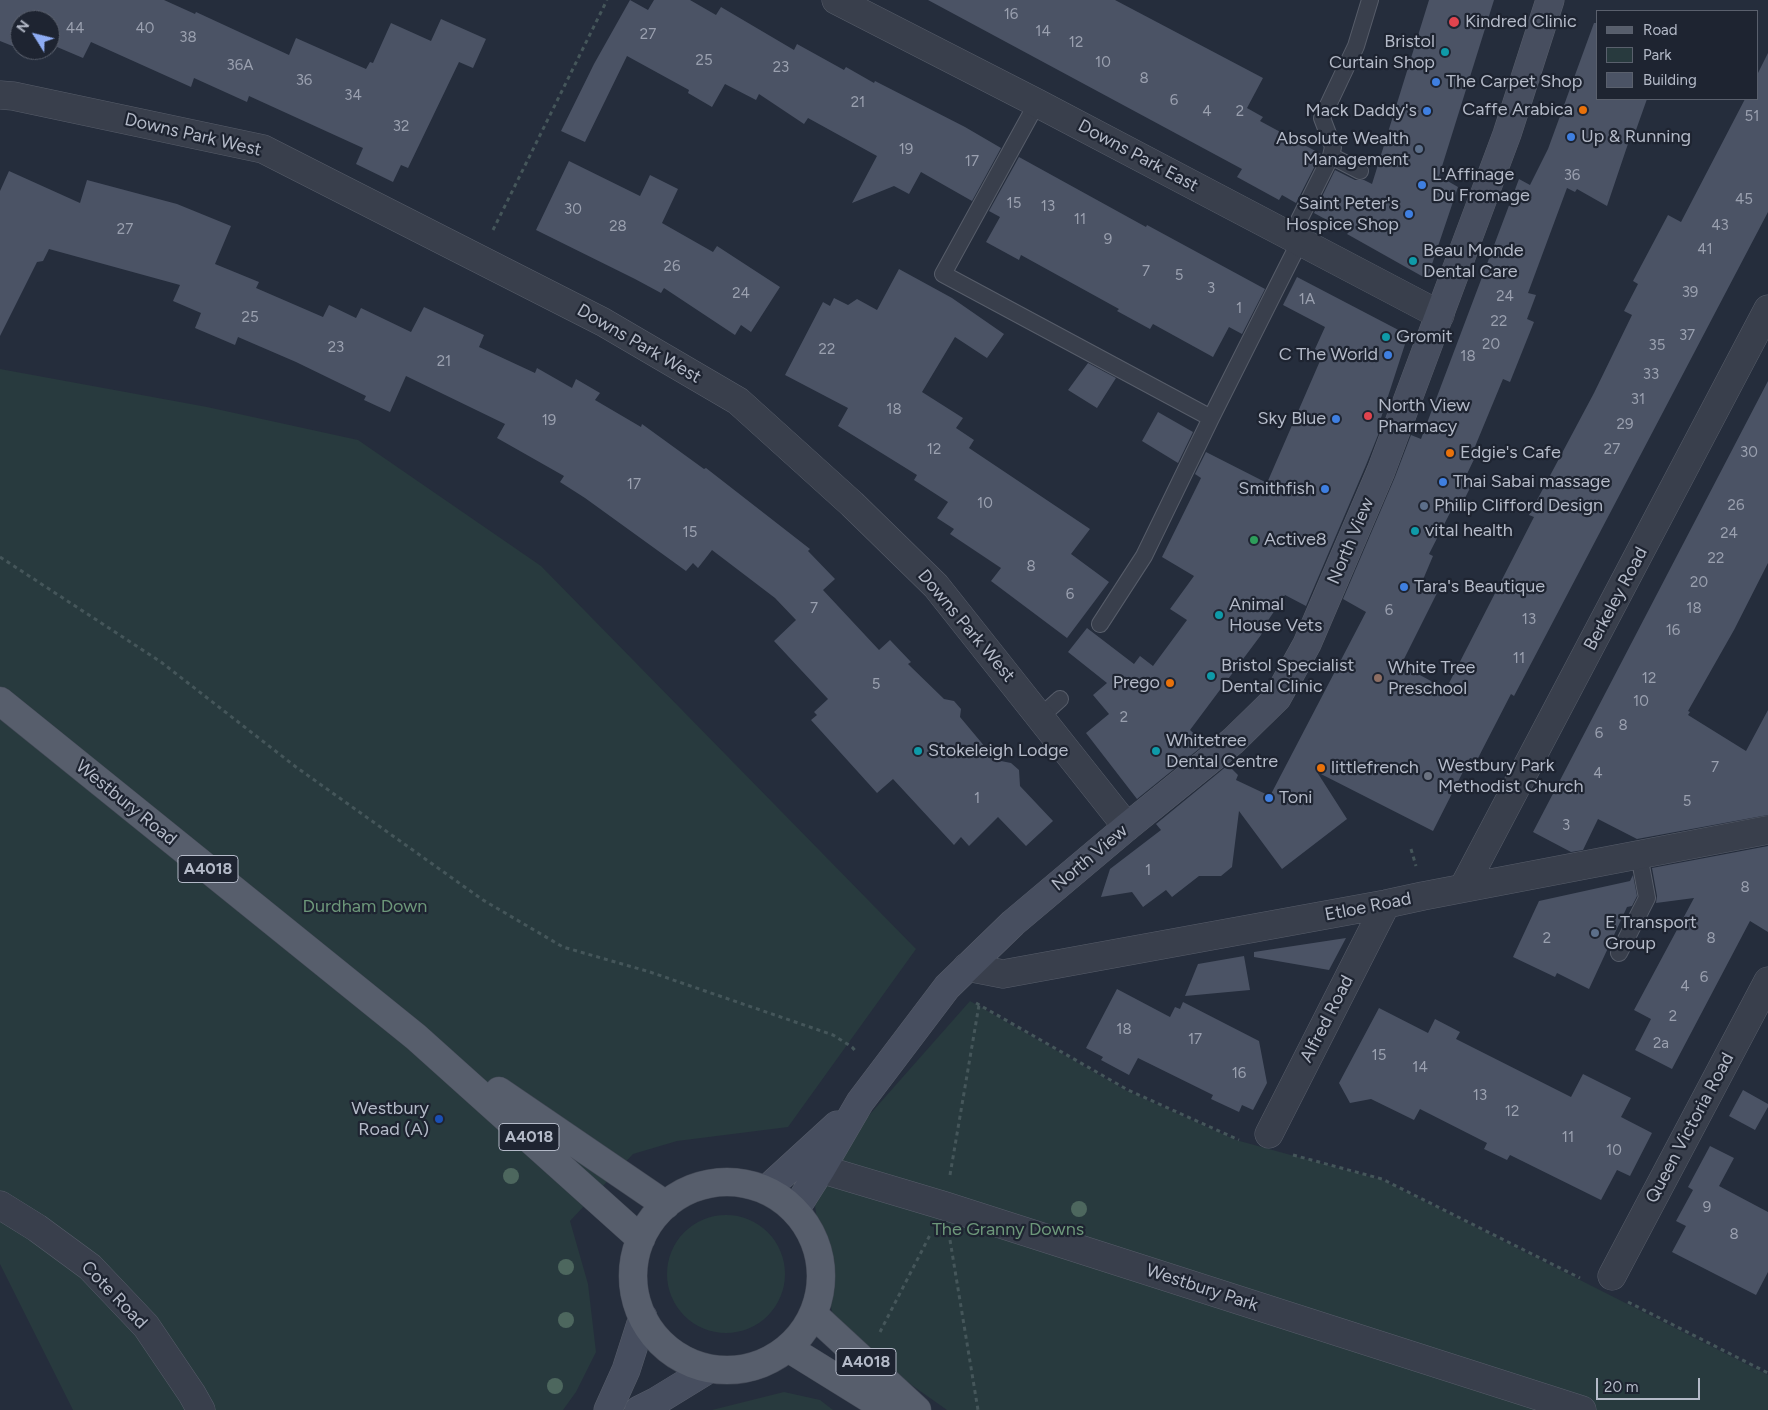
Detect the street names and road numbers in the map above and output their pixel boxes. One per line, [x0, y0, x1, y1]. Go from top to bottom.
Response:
street label: Downs Park West [122, 109, 264, 161]
street label: Downs Park East [1074, 115, 1202, 197]
street label: Downs Park West [573, 300, 705, 388]
street label: North View [1323, 494, 1379, 588]
street label: Berkeley Road [1580, 544, 1652, 654]
street label: Downs Park West [913, 566, 1019, 686]
street label: Westbury Road [71, 756, 181, 850]
street label: North View [1048, 820, 1132, 896]
road number: A4018 [178, 856, 238, 882]
street label: Etloe Road [1323, 888, 1413, 926]
street label: Alfred Road [1296, 972, 1358, 1066]
street label: Queen Victoria Road [1641, 1049, 1739, 1207]
road number: A4018 [499, 1124, 559, 1150]
street label: Cote Road [76, 1257, 152, 1333]
street label: Westbury Park [1143, 1260, 1261, 1316]
road number: A4018 [836, 1348, 896, 1375]

